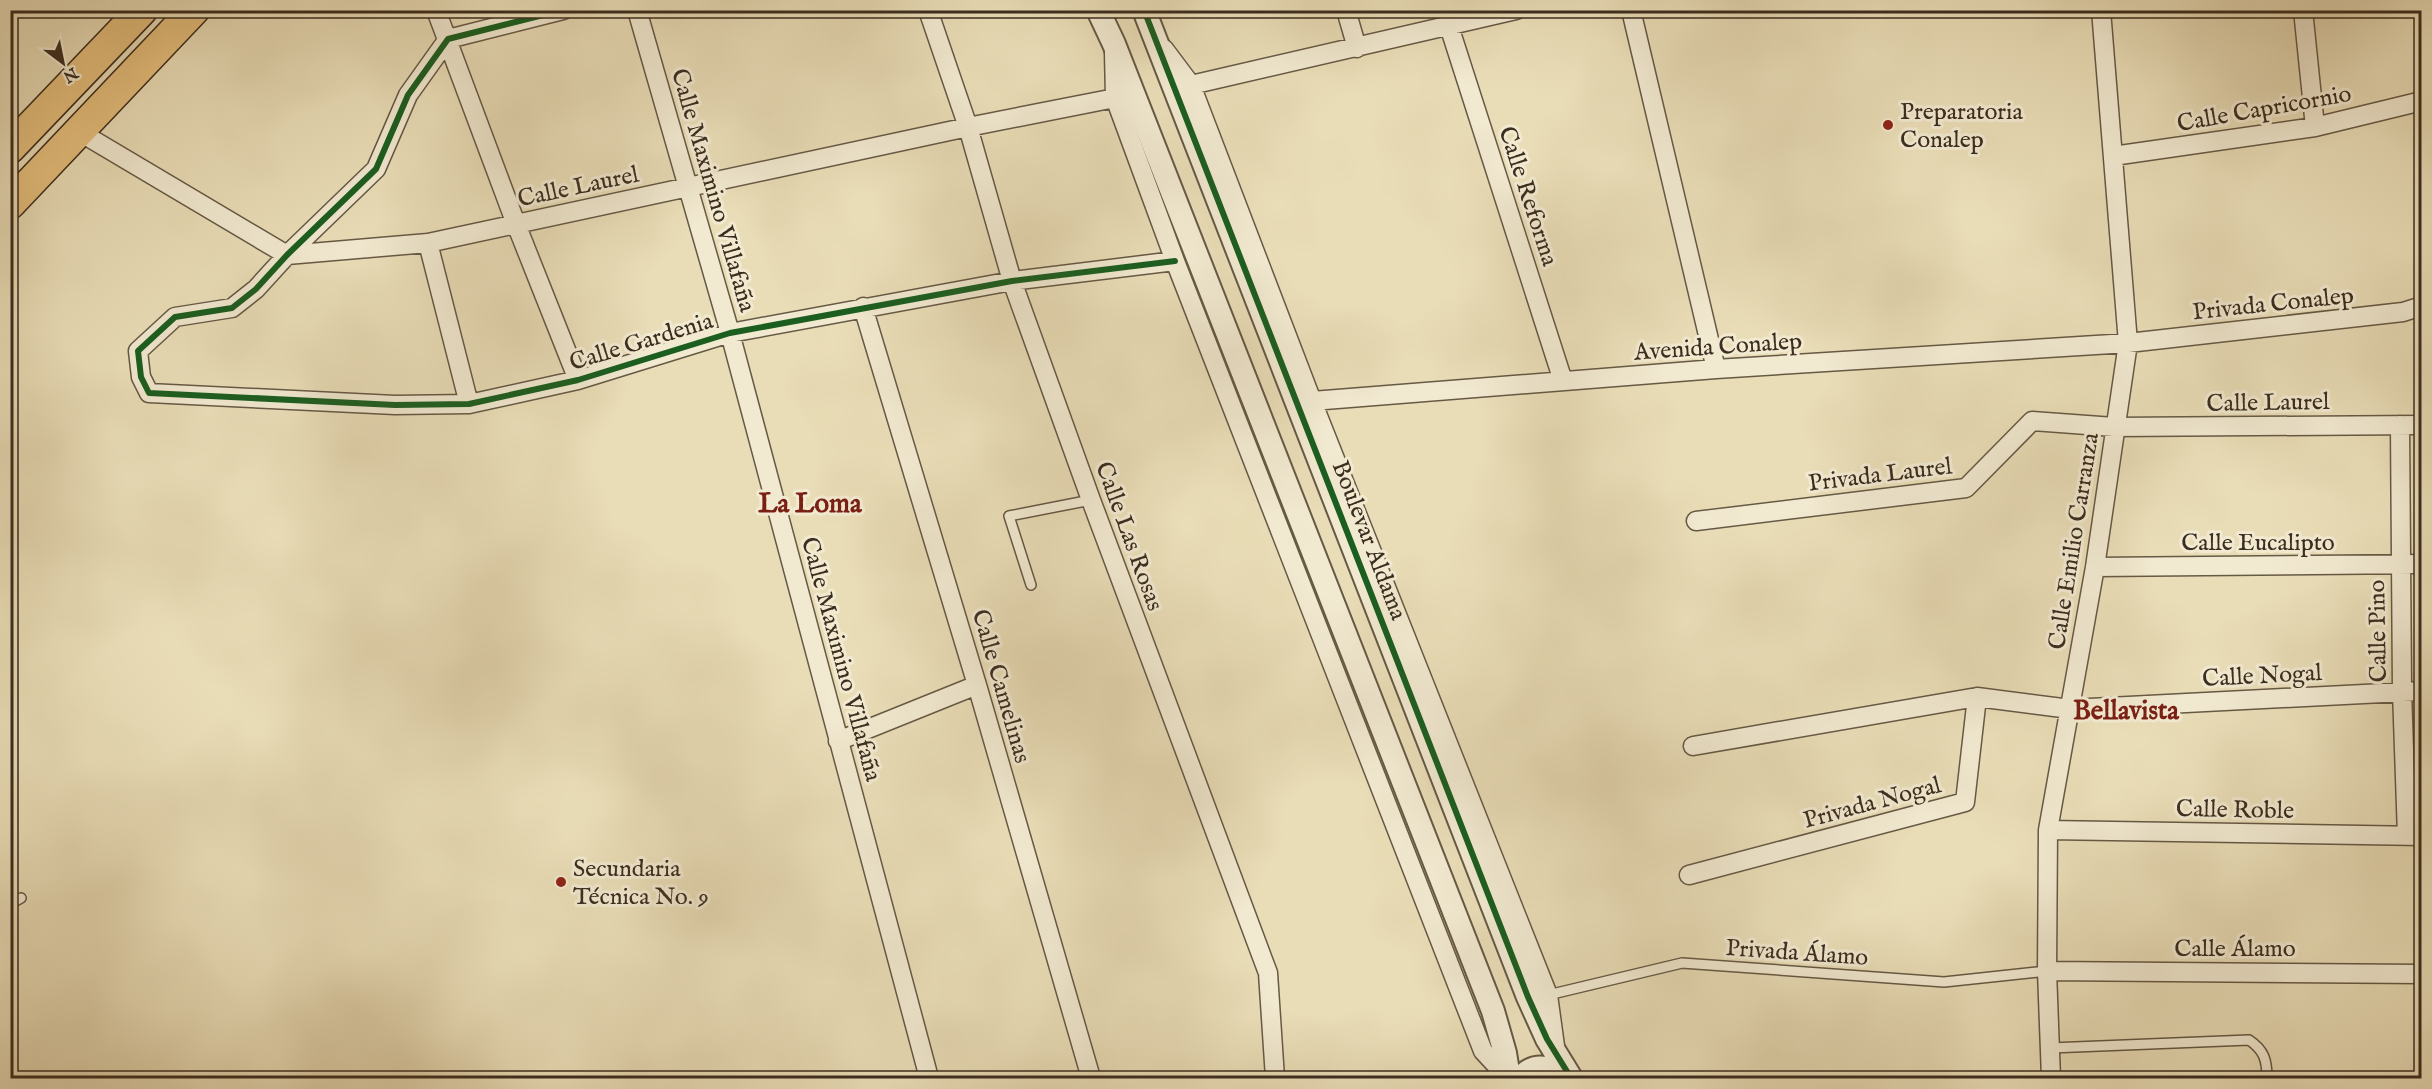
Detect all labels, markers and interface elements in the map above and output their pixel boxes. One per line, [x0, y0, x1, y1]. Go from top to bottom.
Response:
north arrow [33, 33, 93, 93]
text: N [59, 61, 82, 86]
street label: Calle Maximino Villafaña [663, 65, 762, 316]
street label: Calle Capricornio [2175, 79, 2354, 140]
place label: Preparatoria Conalep [1900, 97, 2024, 156]
marker: Preparatoria Conalep [1881, 118, 1895, 132]
street label: Calle Reforma [1490, 123, 1565, 271]
street label: Calle Laurel [515, 159, 642, 215]
street label: Privada Conalep [2191, 281, 2355, 328]
street label: Calle Gardenia [566, 306, 718, 379]
street label: Avenida Conalep [1632, 326, 1803, 369]
street label: Calle Laurel [2206, 387, 2330, 420]
street label: Calle Emilio Carranza [2042, 430, 2107, 652]
street label: Privada Laurel [1807, 451, 1954, 500]
street label: Boulevar Aldama [1324, 456, 1413, 625]
street label: Calle Las Rosas [1087, 458, 1170, 615]
district label: La Loma [758, 488, 863, 522]
street label: Calle Eucalipto [2181, 528, 2335, 559]
street label: Calle Maximino Villafaña [793, 534, 888, 786]
street label: Calle Pino [2362, 579, 2395, 683]
street label: Calle Camelinas [964, 606, 1037, 767]
street label: Calle Nogal [2201, 658, 2323, 695]
district label: Bellavista [2073, 695, 2180, 729]
street label: Privada Nogal [1800, 770, 1945, 837]
street label: Calle Roble [2176, 794, 2294, 827]
place label: Secundaria Técnica No. 9 [573, 854, 709, 913]
marker: Secundaria Técnica No. 9 [554, 875, 568, 889]
street label: Privada Álamo [1725, 933, 1869, 974]
street label: Calle Álamo [2174, 934, 2296, 965]

